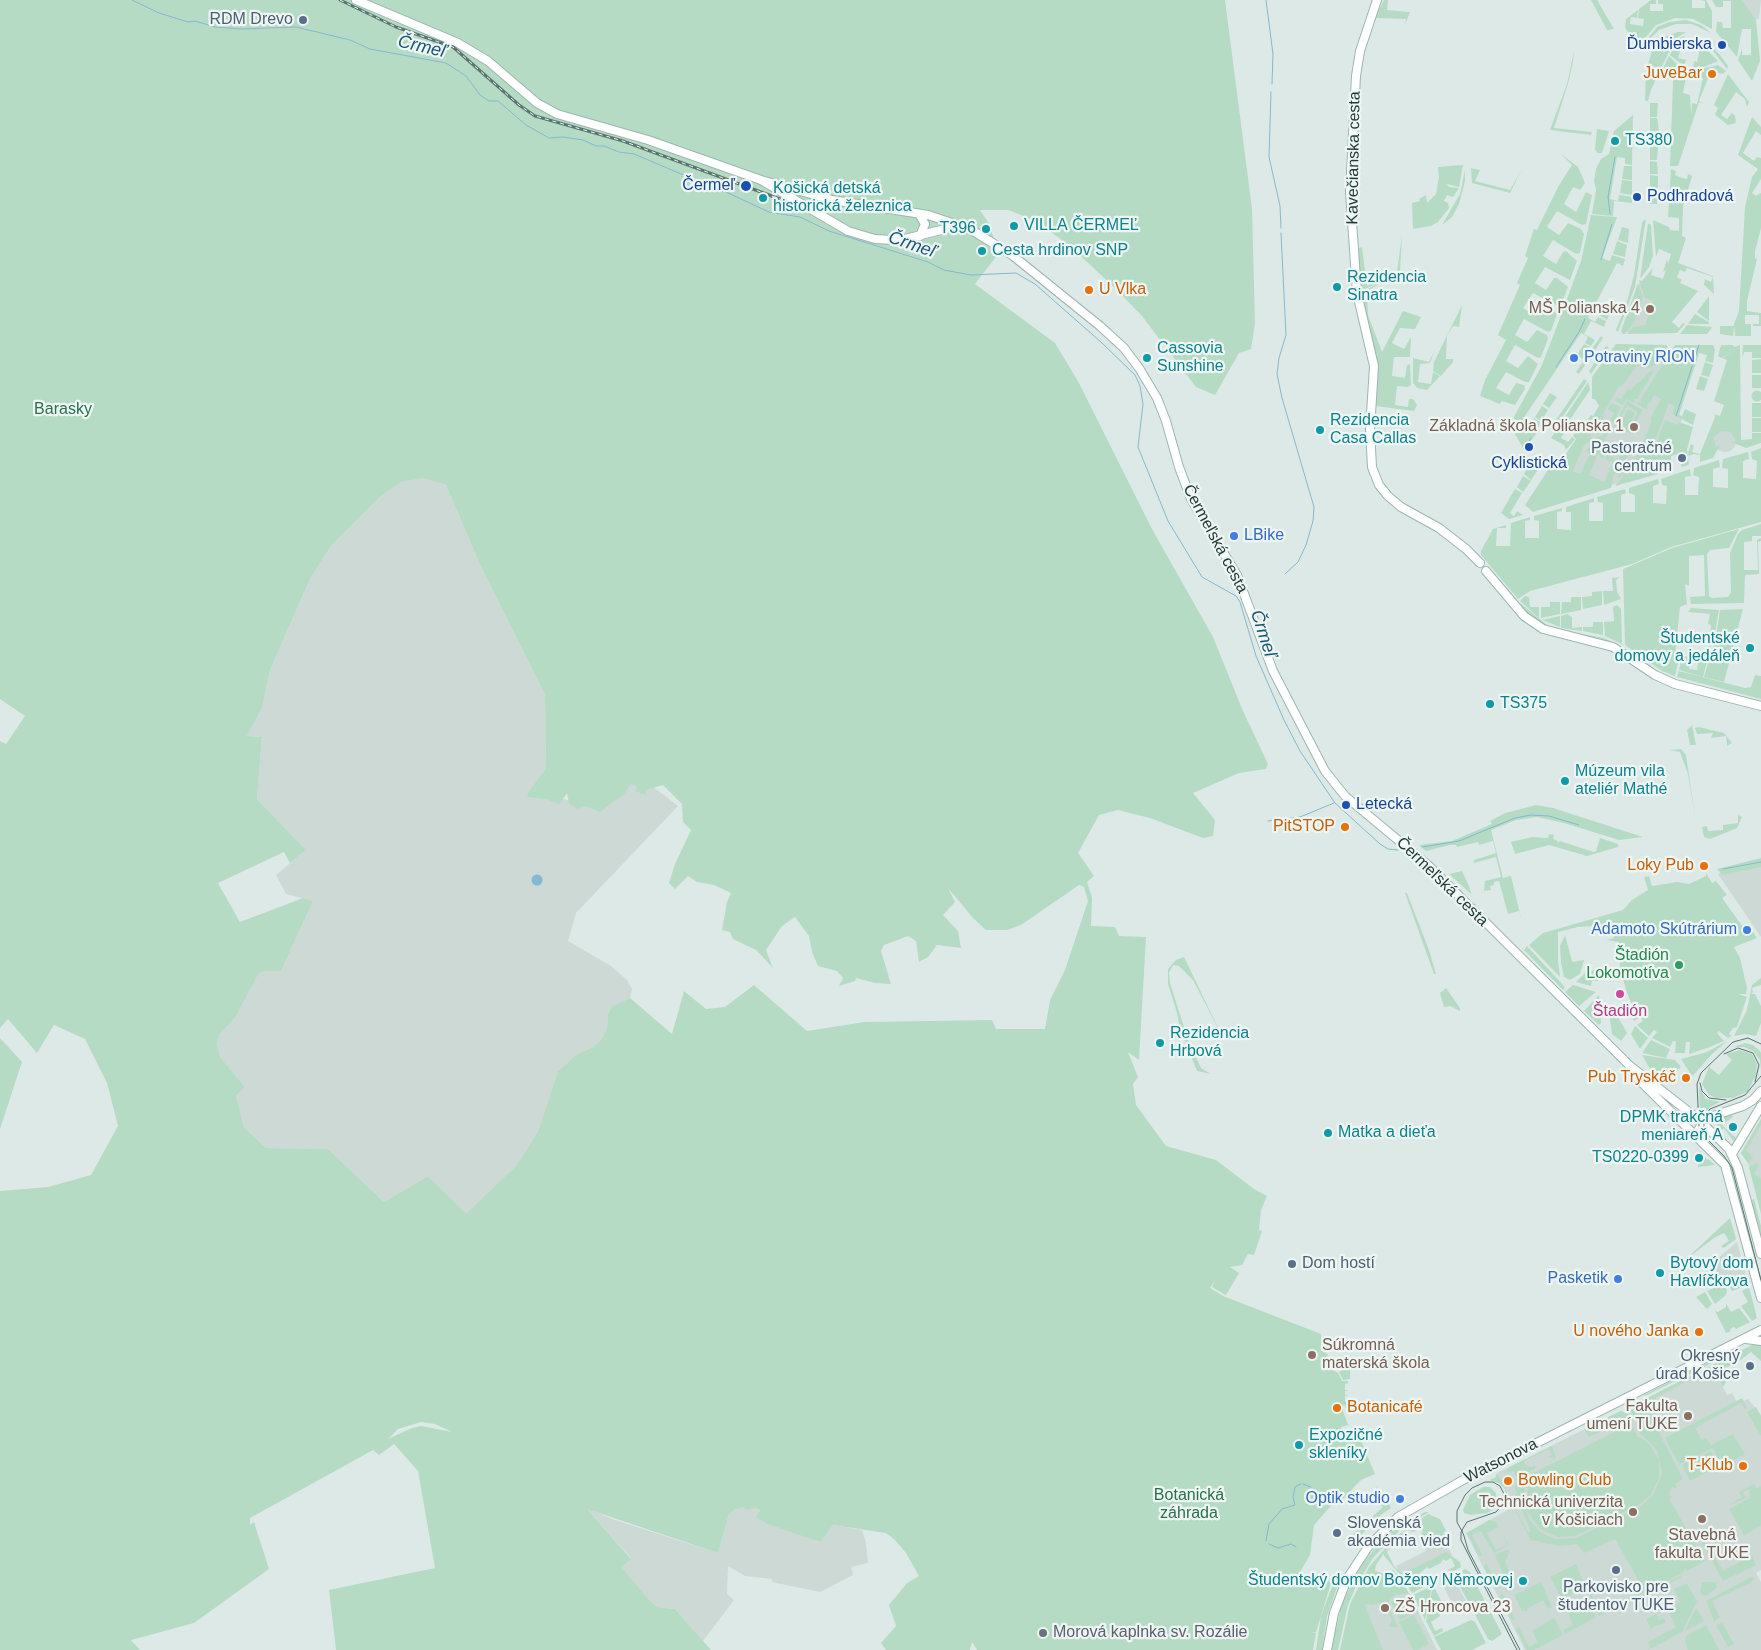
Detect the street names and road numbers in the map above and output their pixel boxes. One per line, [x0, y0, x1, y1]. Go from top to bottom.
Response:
street label: Kavečianska cesta [1343, 91, 1365, 225]
street label: Čermeľská cesta [1178, 481, 1252, 597]
street label: Čermeľská cesta [1392, 833, 1492, 931]
street label: Watsonova [1461, 1434, 1541, 1488]

